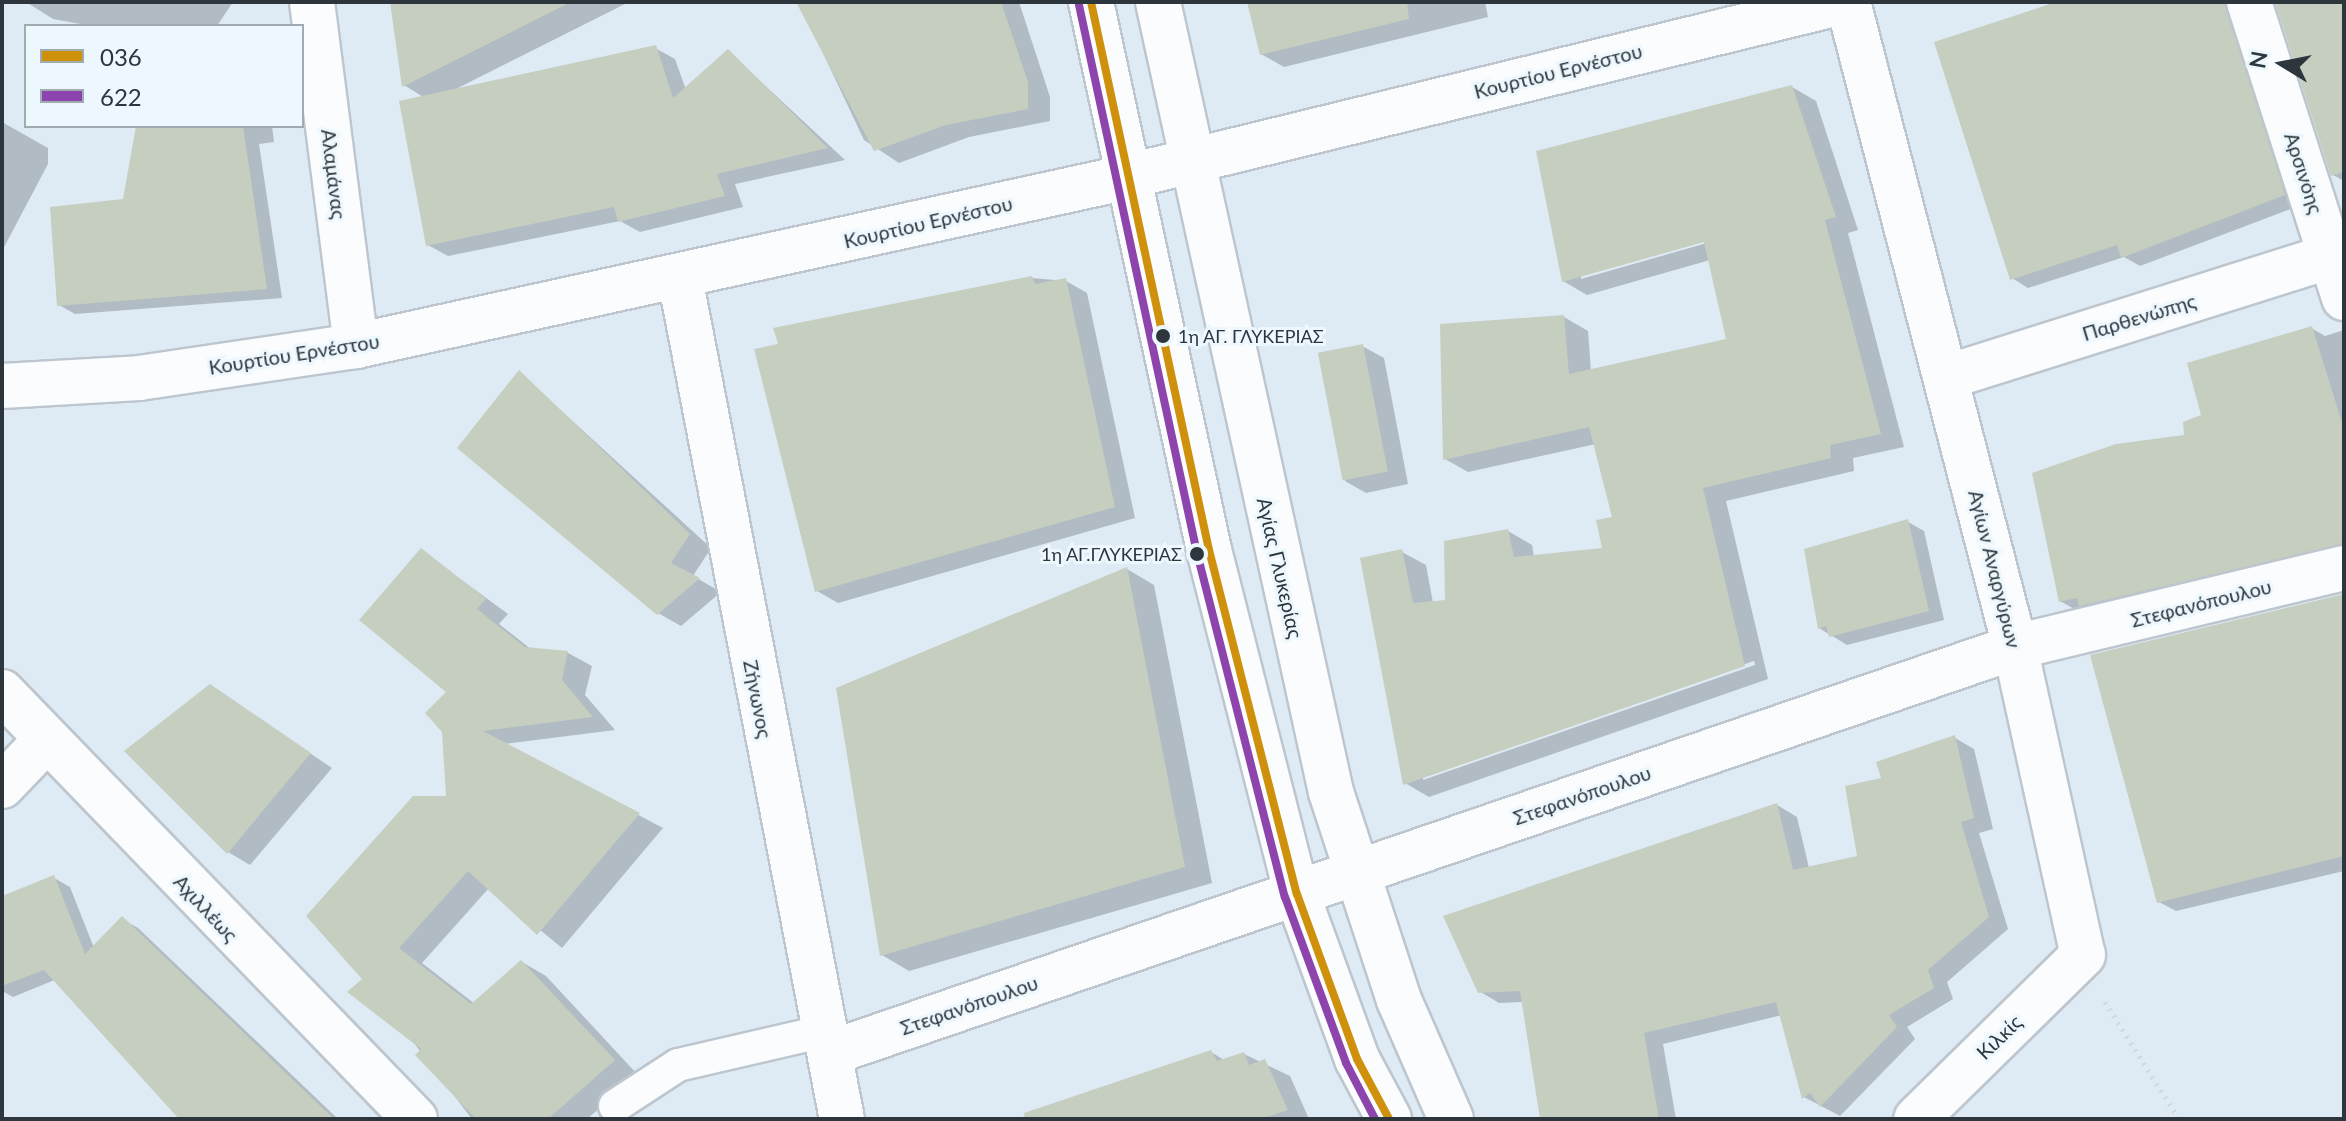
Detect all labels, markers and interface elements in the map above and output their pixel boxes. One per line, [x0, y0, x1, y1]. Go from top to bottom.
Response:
legend [24, 24, 304, 128]
north arrow [2242, 24, 2322, 104]
street label: Κουρτίου Ερνέστου [1471, 38, 1645, 104]
text: 036 [100, 42, 142, 71]
text: N [2243, 49, 2273, 70]
text: 622 [100, 82, 142, 111]
street label: Αλαμάνας [317, 127, 351, 221]
street label: Αρσινόης [2280, 129, 2328, 217]
street label: Κουρτίου Ερνέστου [841, 191, 1015, 253]
street label: Παρθενώπης [2079, 288, 2199, 346]
place label: 1η ΑΓ. ΓΛΥΚΕΡΙΑΣ [1178, 325, 1324, 347]
marker: 1η ΑΓ. ΓΛΥΚΕΡΙΑΣ [1155, 328, 1171, 344]
street label: Κουρτίου Ερνέστου [207, 329, 381, 379]
street label: Αγίων Αναργύρων [1964, 487, 2026, 651]
street label: Αγίας Γλυκερίας [1252, 495, 1308, 641]
place label: 1η ΑΓ.ΓΛΥΚΕΡΙΑΣ [1040, 543, 1182, 565]
marker: 1η ΑΓ.ΓΛΥΚΕΡΙΑΣ [1189, 546, 1205, 562]
street label: Στεφανόπουλου [2128, 574, 2274, 632]
street label: Ζήνωνος [739, 658, 777, 740]
street label: Στεφανόπουλου [1510, 760, 1654, 830]
street label: Αχιλλέως [169, 870, 243, 946]
street label: Στεφανόπουλου [897, 970, 1041, 1040]
street label: Κιλκίς [1971, 1010, 2027, 1064]

